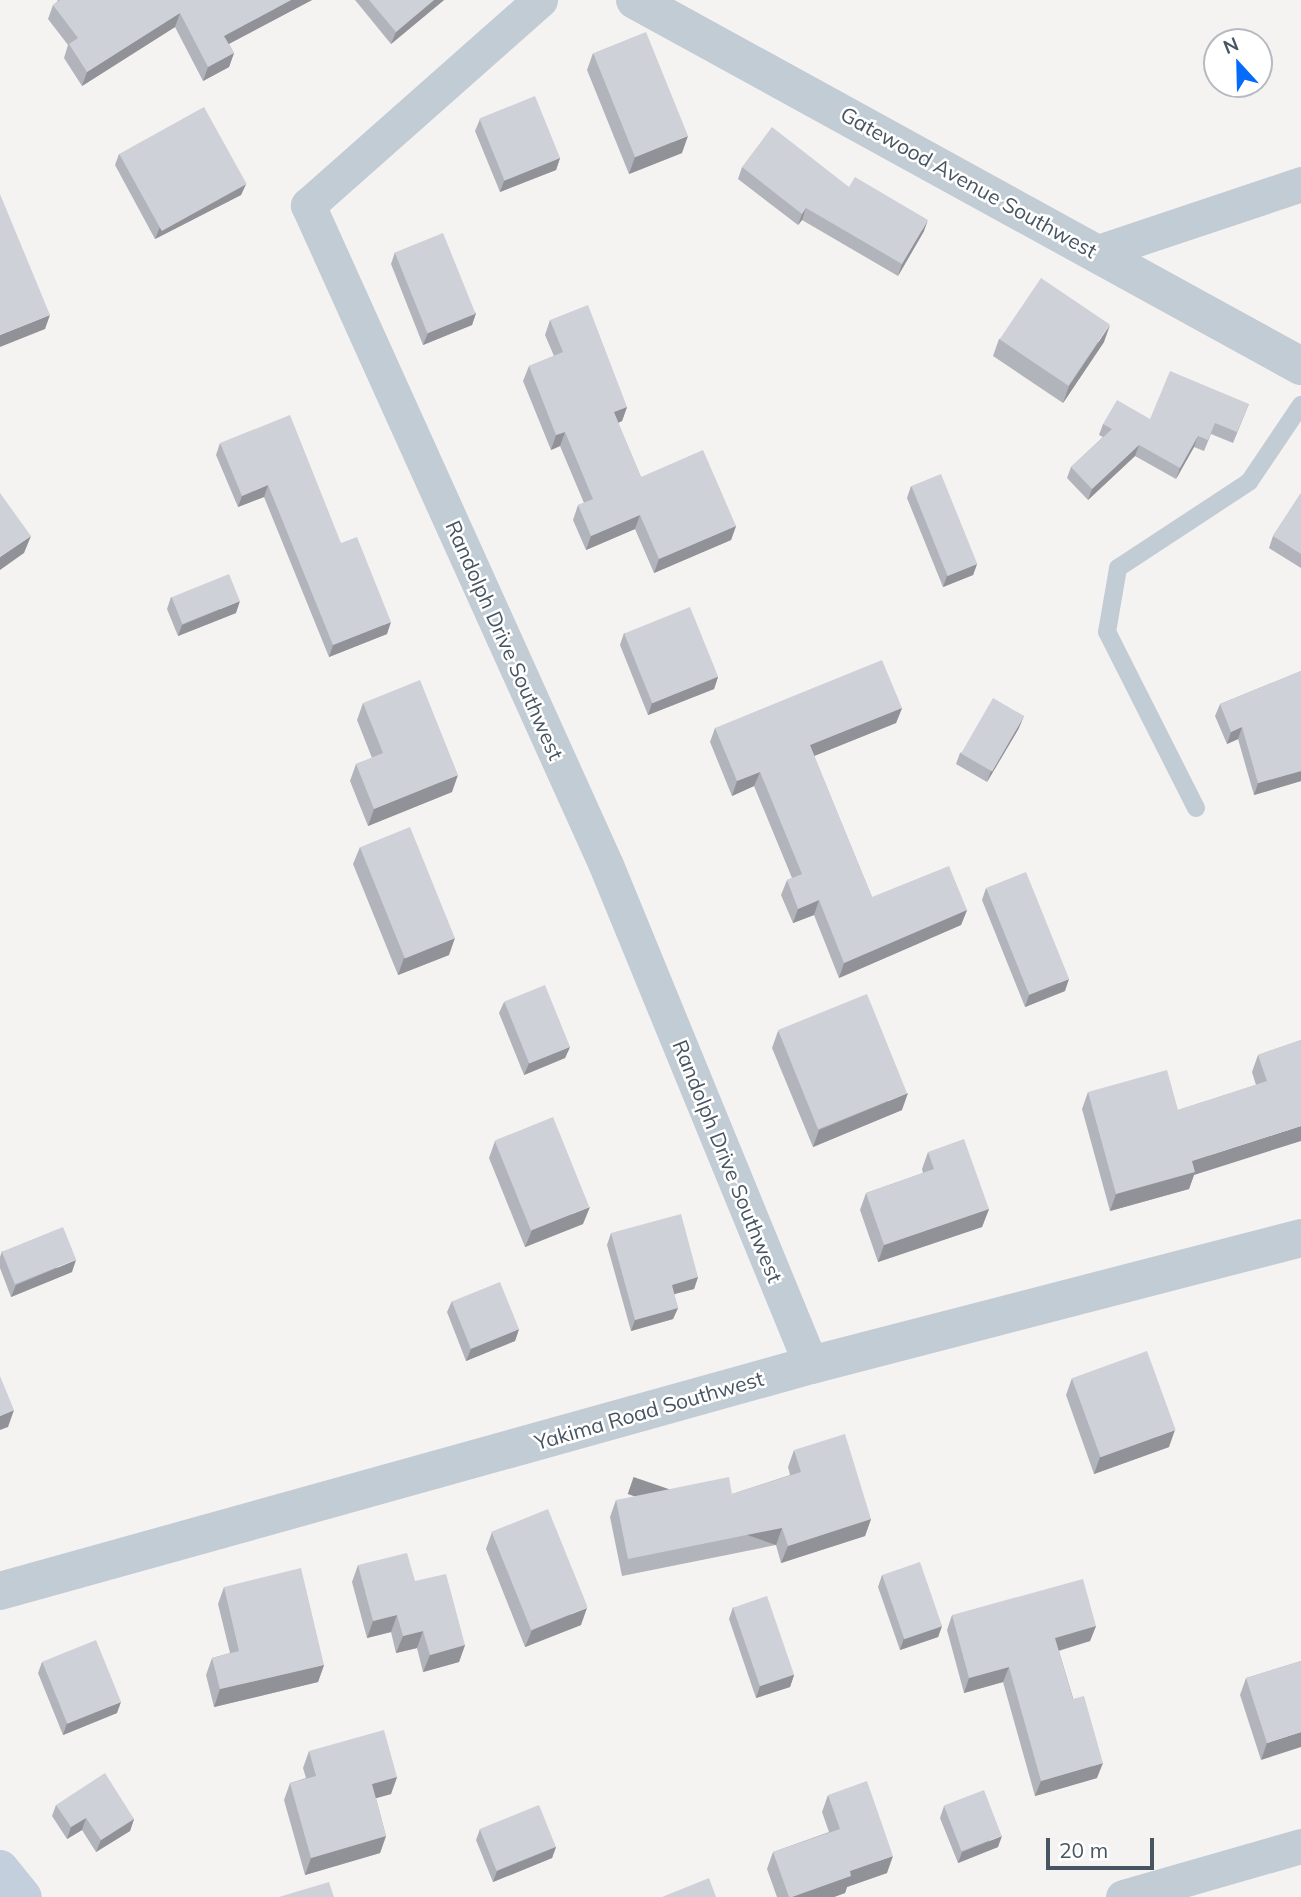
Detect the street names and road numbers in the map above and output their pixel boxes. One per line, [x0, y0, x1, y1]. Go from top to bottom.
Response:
street label: Gatewood Avenue Southwest [836, 101, 1102, 263]
street label: Randolph Drive Southwest [441, 516, 569, 764]
street label: Randolph Drive Southwest [668, 1036, 788, 1286]
street label: Yakima Road Southwest [532, 1365, 766, 1455]

